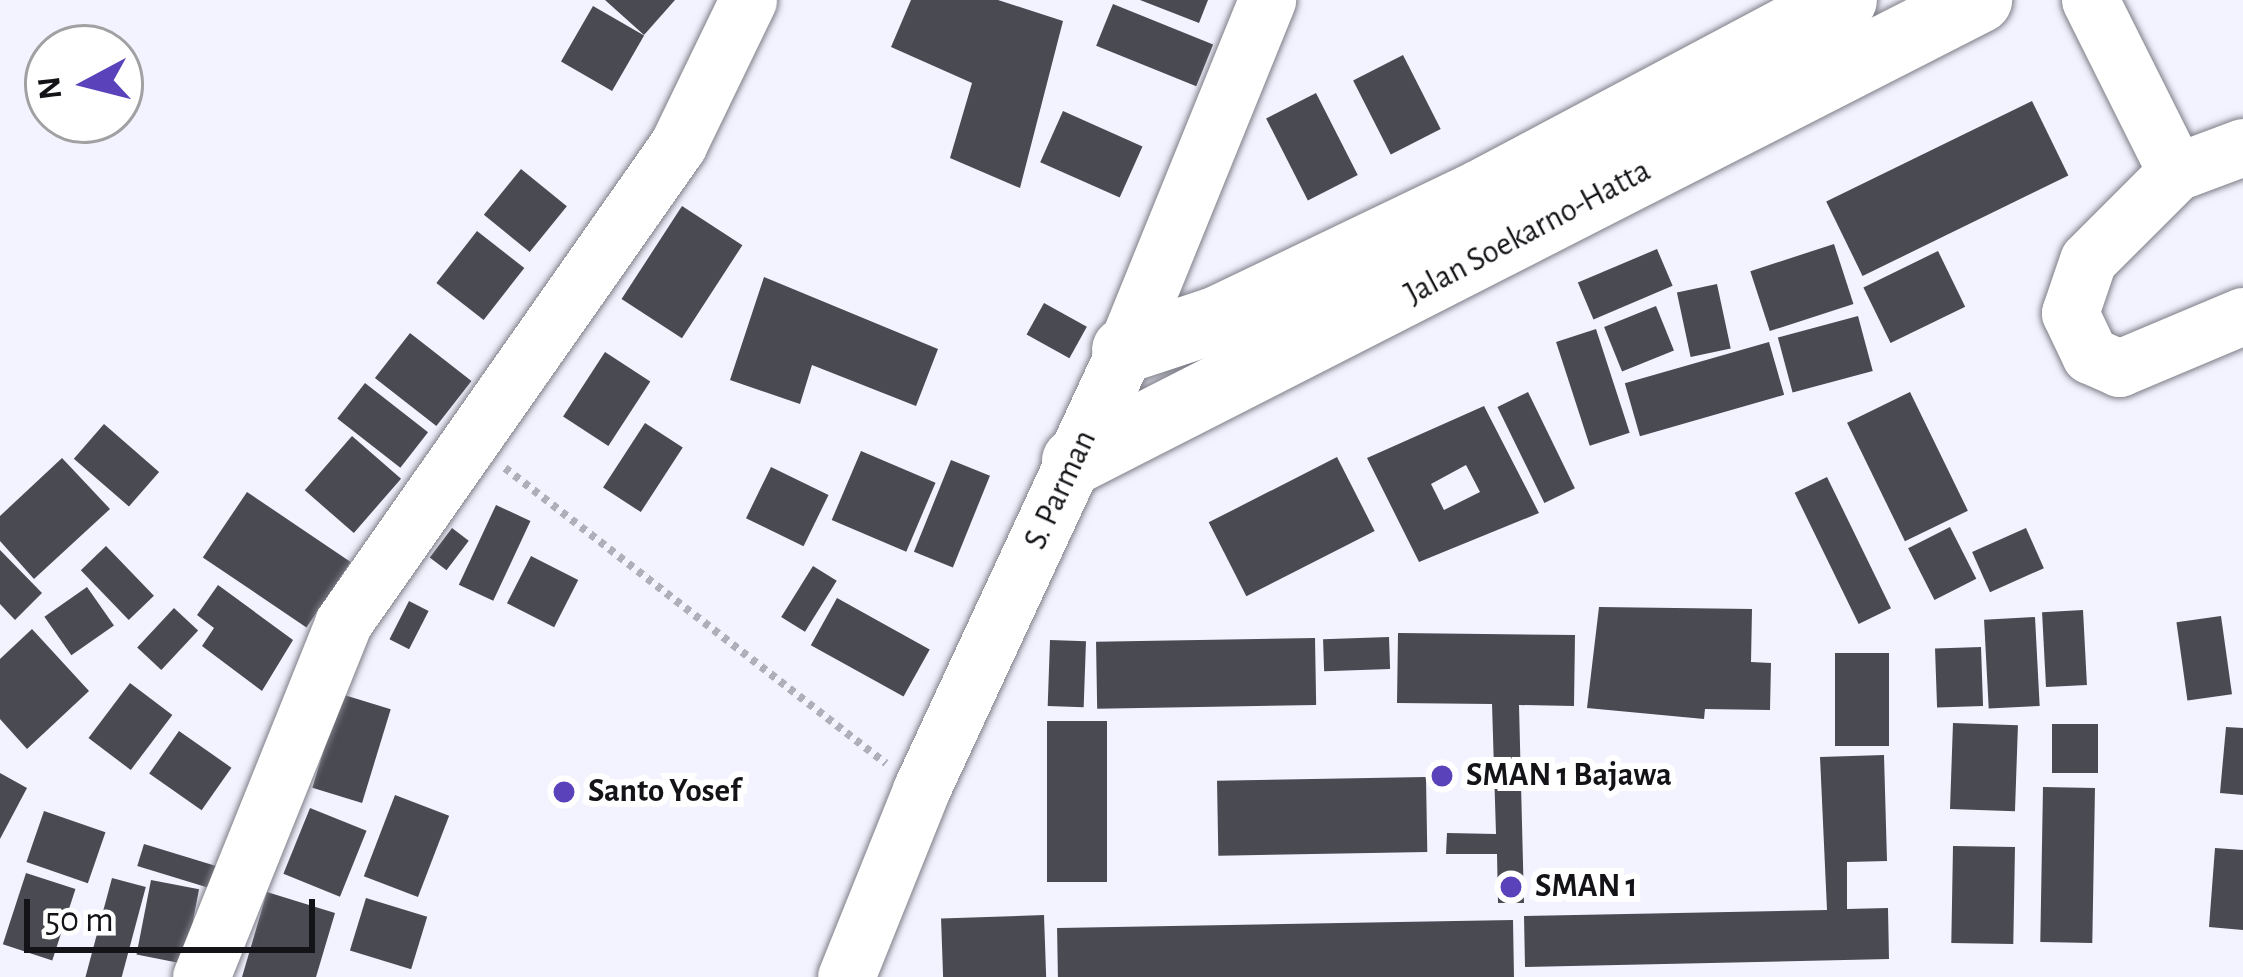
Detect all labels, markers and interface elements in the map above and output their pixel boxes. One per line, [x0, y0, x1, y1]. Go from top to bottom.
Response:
north arrow [24, 24, 144, 144]
text: N [33, 75, 69, 101]
street label: Jalan Soekarno-Hatta [1398, 152, 1658, 314]
street label: S. Parman [1016, 424, 1106, 556]
place label: SMAN 1 Bajawa [1466, 756, 1672, 796]
marker: SMAN 1 Bajawa [1429, 763, 1455, 789]
place label: Santo Yosef [588, 772, 741, 812]
marker: Santo Yosef [551, 779, 577, 805]
place label: SMAN 1 [1535, 867, 1637, 907]
marker: SMAN 1 [1498, 874, 1524, 900]
scale bar [30, 875, 321, 949]
text: 50 m [45, 902, 114, 938]

